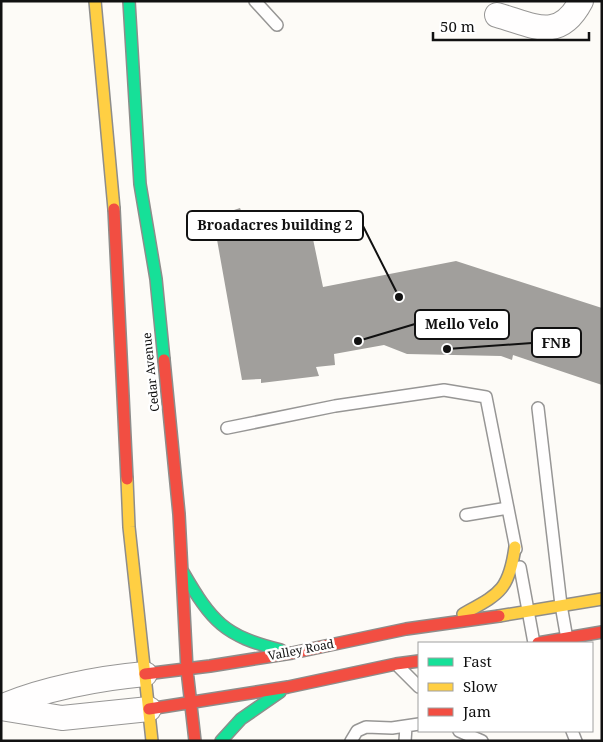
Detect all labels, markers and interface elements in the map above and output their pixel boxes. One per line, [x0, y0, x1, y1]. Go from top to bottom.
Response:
scale bar [433, 10, 589, 42]
text: 50 m [440, 16, 475, 36]
callout: Broadacres building 2 [187, 211, 363, 240]
text: Broadacres building 2 [197, 215, 353, 234]
callout: Mello Velo [415, 310, 509, 339]
text: Mello Velo [425, 314, 499, 333]
callout: FNB [532, 328, 581, 357]
street label: Cedar Avenue [138, 332, 163, 413]
text: FNB [541, 333, 571, 352]
street label: Valley Road [266, 635, 336, 664]
legend [418, 642, 593, 732]
text: Fast [463, 651, 492, 671]
text: Slow [463, 676, 497, 696]
text: Jam [462, 701, 491, 721]

